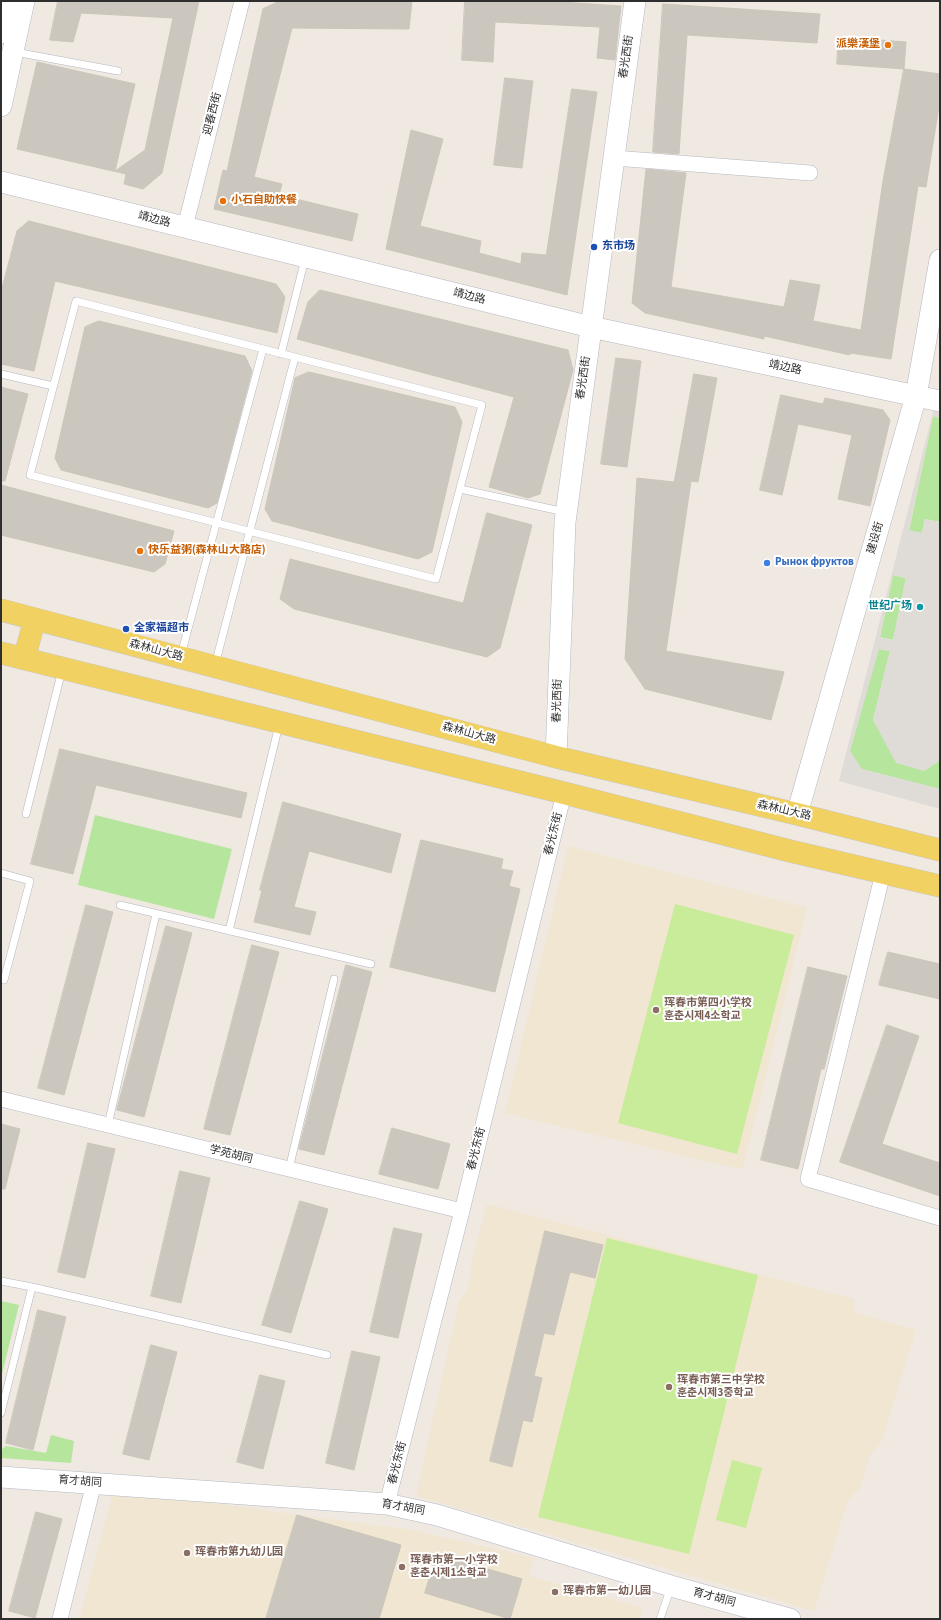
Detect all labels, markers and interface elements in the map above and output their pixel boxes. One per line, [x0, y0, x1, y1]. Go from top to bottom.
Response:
street label: 春光西街 [617, 34, 637, 80]
place label: 派樂漢堡 [836, 38, 880, 52]
marker: 派樂漢堡 [883, 40, 893, 50]
street label: 迎春西街 [201, 91, 225, 137]
place label: 小石自助快餐 [231, 194, 297, 208]
marker: 小石自助快餐 [218, 196, 228, 206]
street label: 靖边路 [136, 210, 172, 230]
place label: 东市场 [602, 240, 635, 254]
marker: 东市场 [589, 242, 599, 252]
street label: 靖边路 [451, 287, 487, 307]
street label: 春光西街 [574, 355, 594, 401]
street label: 靖边路 [767, 358, 803, 378]
street label: 建设街 [865, 520, 887, 556]
place label: 快乐益粥(森林山大路店) [148, 544, 266, 558]
marker: 快乐益粥(森林山大路店) [135, 546, 145, 556]
place label: Рынок фруктов [775, 556, 854, 570]
marker: Рынок фруктов [762, 558, 772, 568]
place label: 世纪广场 [868, 600, 912, 614]
marker: 世纪广场 [915, 602, 925, 612]
place label: 全家福超市 [134, 622, 189, 636]
marker: 全家福超市 [121, 624, 131, 634]
street label: 森林山大路 [128, 638, 184, 664]
street label: 春光西街 [551, 679, 565, 723]
street label: 森林山大路 [441, 721, 497, 747]
street label: 森林山大路 [756, 798, 812, 824]
street label: 春光东街 [542, 811, 566, 857]
place label: 珲春市第四小学校 훈춘시제4소학교 [664, 997, 752, 1023]
marker: 珲春市第四小学校 훈춘시제4소학교 [651, 1005, 661, 1015]
street label: 春光东街 [465, 1126, 489, 1172]
street label: 学苑胡同 [208, 1143, 254, 1167]
place label: 珲春市第三中学校 훈춘시제3중학교 [677, 1374, 765, 1400]
marker: 珲春市第三中学校 훈춘시제3중학교 [664, 1382, 674, 1392]
street label: 春光东街 [386, 1440, 410, 1486]
street label: 育才胡同 [58, 1474, 102, 1490]
street label: 育才胡同 [380, 1498, 426, 1518]
place label: 珲春市第九幼儿园 [195, 1546, 283, 1560]
marker: 珲春市第九幼儿园 [182, 1548, 192, 1558]
place label: 珲春市第一小学校 훈춘시제1소학교 [410, 1554, 498, 1580]
marker: 珲春市第一小学校 훈춘시제1소학교 [397, 1562, 407, 1572]
place label: 珲春市第一幼儿园 [563, 1585, 651, 1599]
street label: 育才胡同 [691, 1586, 737, 1610]
marker: 珲春市第一幼儿园 [550, 1587, 560, 1597]

